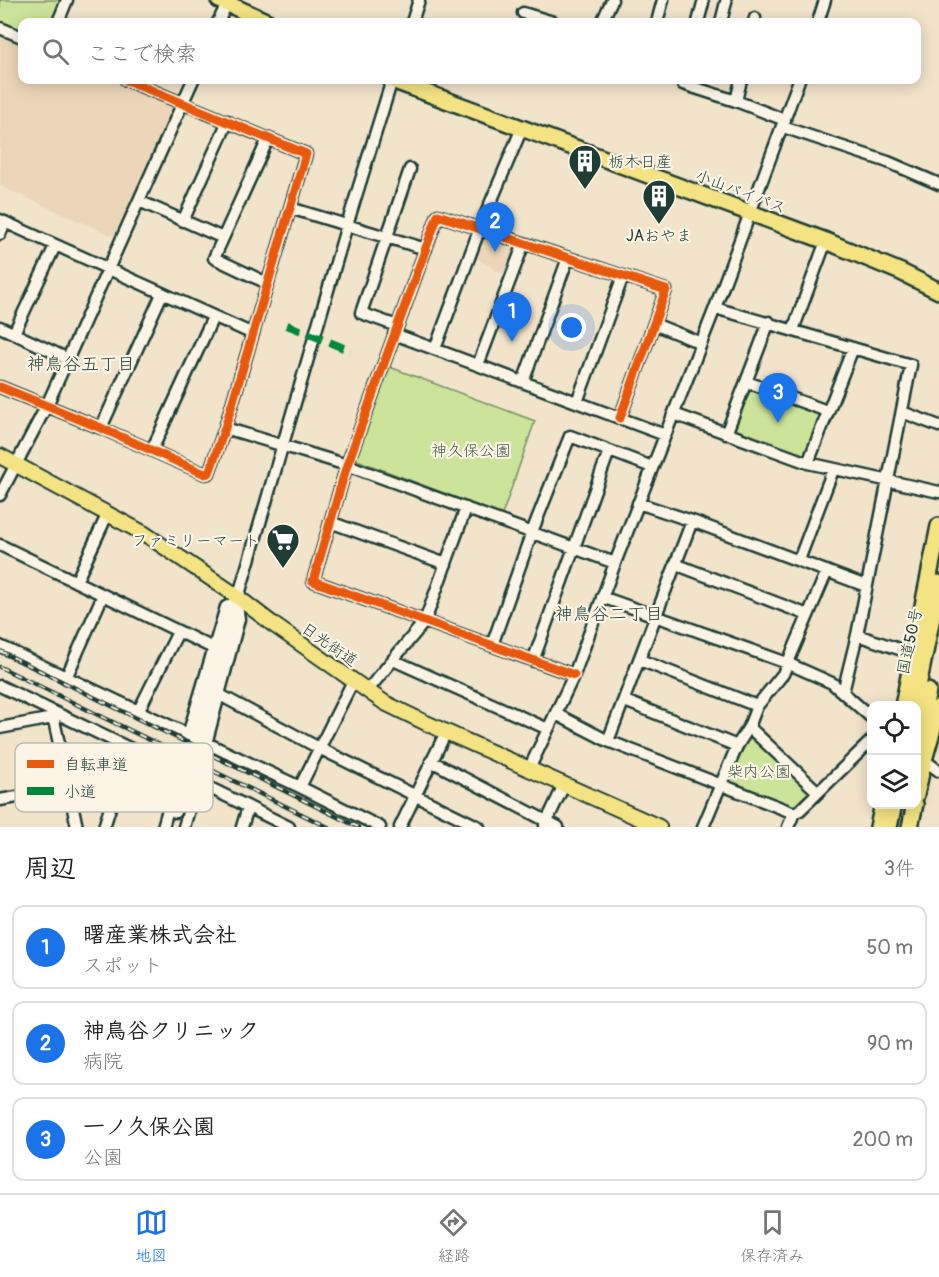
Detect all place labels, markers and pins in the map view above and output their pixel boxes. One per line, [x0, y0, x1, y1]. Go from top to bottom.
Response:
building icon: 栃木日産 [567, 143, 603, 190]
place label: 栃木日産 [608, 152, 672, 172]
building icon: JAおやま [641, 178, 677, 225]
pin: 2 [476, 202, 514, 252]
place label: JAおやま [626, 226, 692, 246]
pin: 1 [492, 292, 532, 342]
pin: 3 [758, 374, 798, 423]
supermarket icon: ファミリーマート [265, 522, 301, 569]
place label: ファミリーマート [132, 531, 260, 551]

